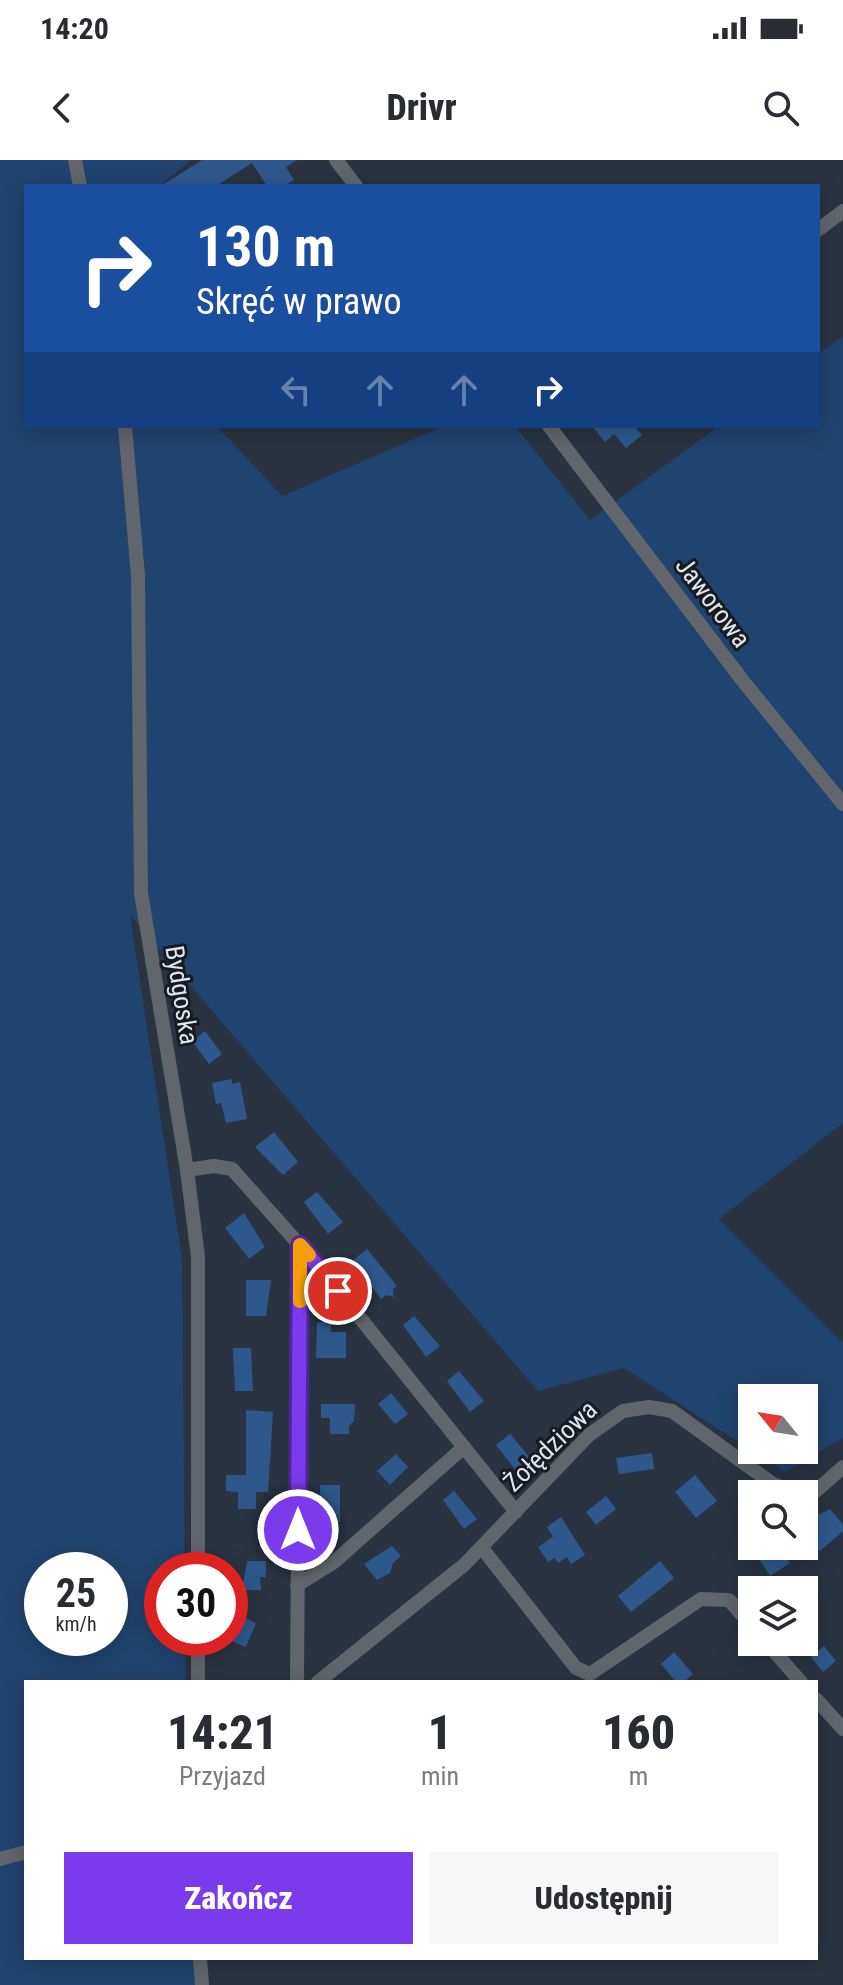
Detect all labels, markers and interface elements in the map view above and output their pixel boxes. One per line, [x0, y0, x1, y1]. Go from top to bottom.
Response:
text: 14:20 [40, 11, 109, 46]
icon: back [40, 86, 84, 130]
icon: search [759, 86, 803, 130]
text: Drivr [386, 87, 457, 129]
text: 130 m [196, 214, 335, 280]
icon: right [64, 216, 168, 320]
text: Skręć w prawo [196, 281, 402, 323]
icon: left [274, 368, 318, 412]
icon: ahead [358, 368, 402, 412]
icon: ahead [442, 368, 486, 412]
icon: right [526, 368, 570, 412]
street label: Jaworowa [669, 551, 757, 653]
street label: Bydgoska [159, 943, 205, 1047]
pin [304, 1257, 372, 1325]
icon: arrive [316, 1269, 360, 1313]
north arrow [738, 1384, 818, 1464]
map controls [738, 1384, 818, 1656]
street label: Żołędziowa [497, 1394, 603, 1498]
button: search [738, 1480, 818, 1560]
position arrow [256, 1488, 340, 1572]
speed limit sign: 30 [144, 1552, 248, 1656]
text: 25 [56, 1570, 96, 1617]
button: layers [738, 1576, 818, 1656]
text: km/h [55, 1612, 97, 1636]
text: 14:21 [167, 1704, 278, 1761]
text: 1 [428, 1704, 452, 1761]
text: 160 [602, 1704, 675, 1761]
text: Przyjazd [179, 1761, 266, 1791]
text: min [421, 1761, 459, 1791]
text: m [629, 1761, 648, 1791]
button: Zakończ [64, 1852, 413, 1944]
button: Udostępnij [429, 1852, 778, 1944]

